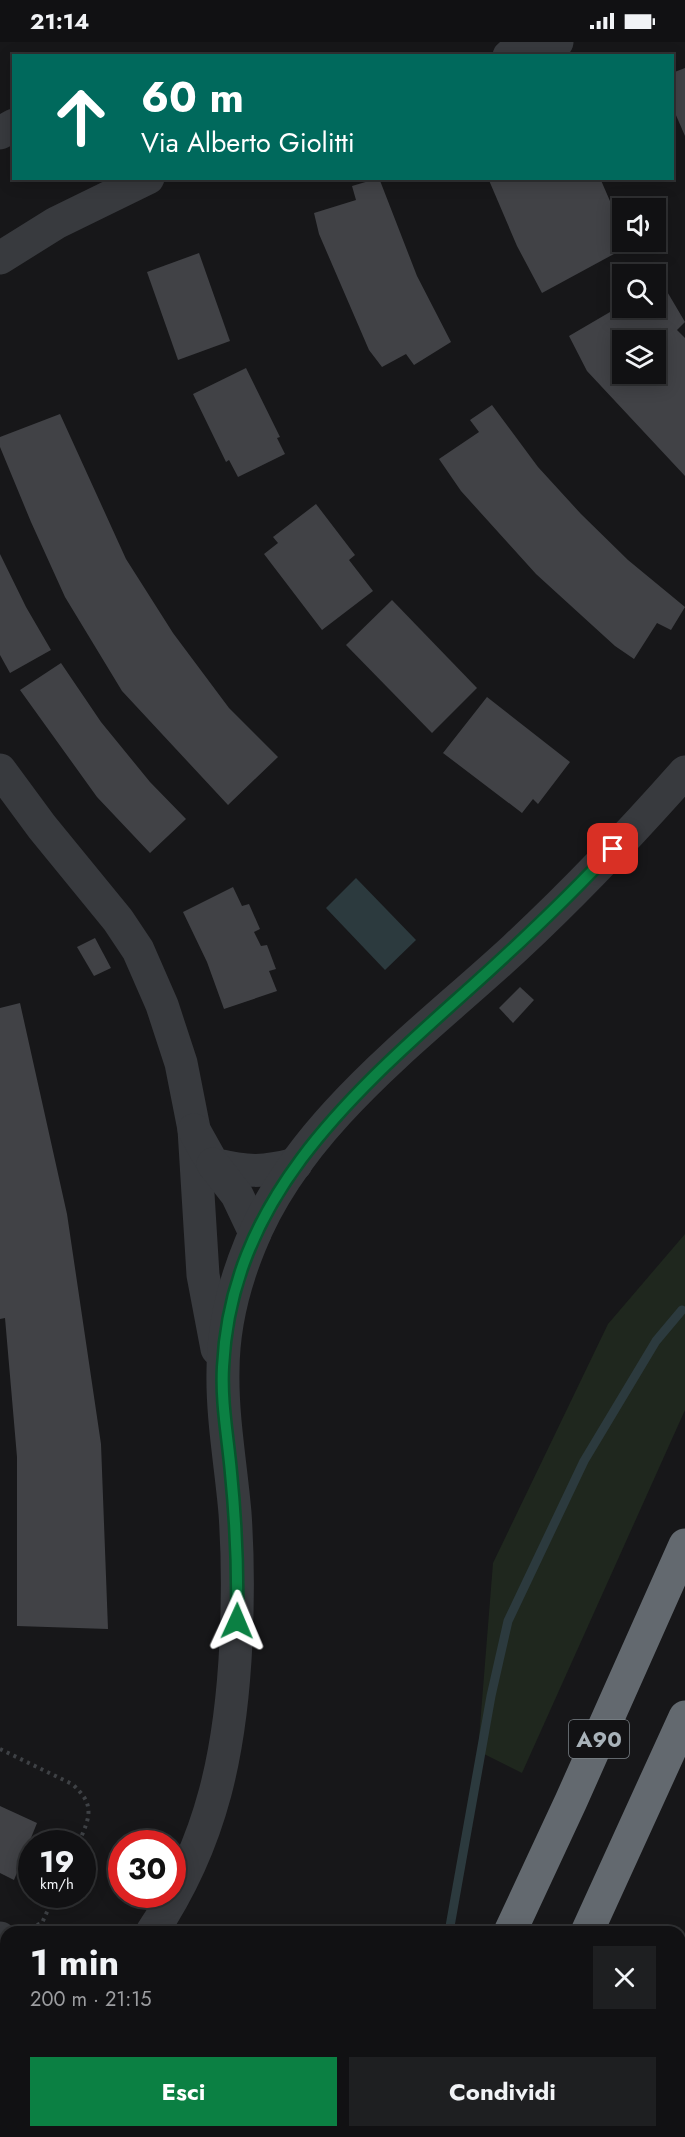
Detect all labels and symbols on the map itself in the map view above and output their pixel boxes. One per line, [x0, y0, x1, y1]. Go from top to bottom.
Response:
pin [587, 823, 638, 874]
position arrow [205, 1589, 269, 1653]
road number: A90 [569, 1720, 629, 1758]
speed limit sign: 30 [108, 1830, 186, 1908]

